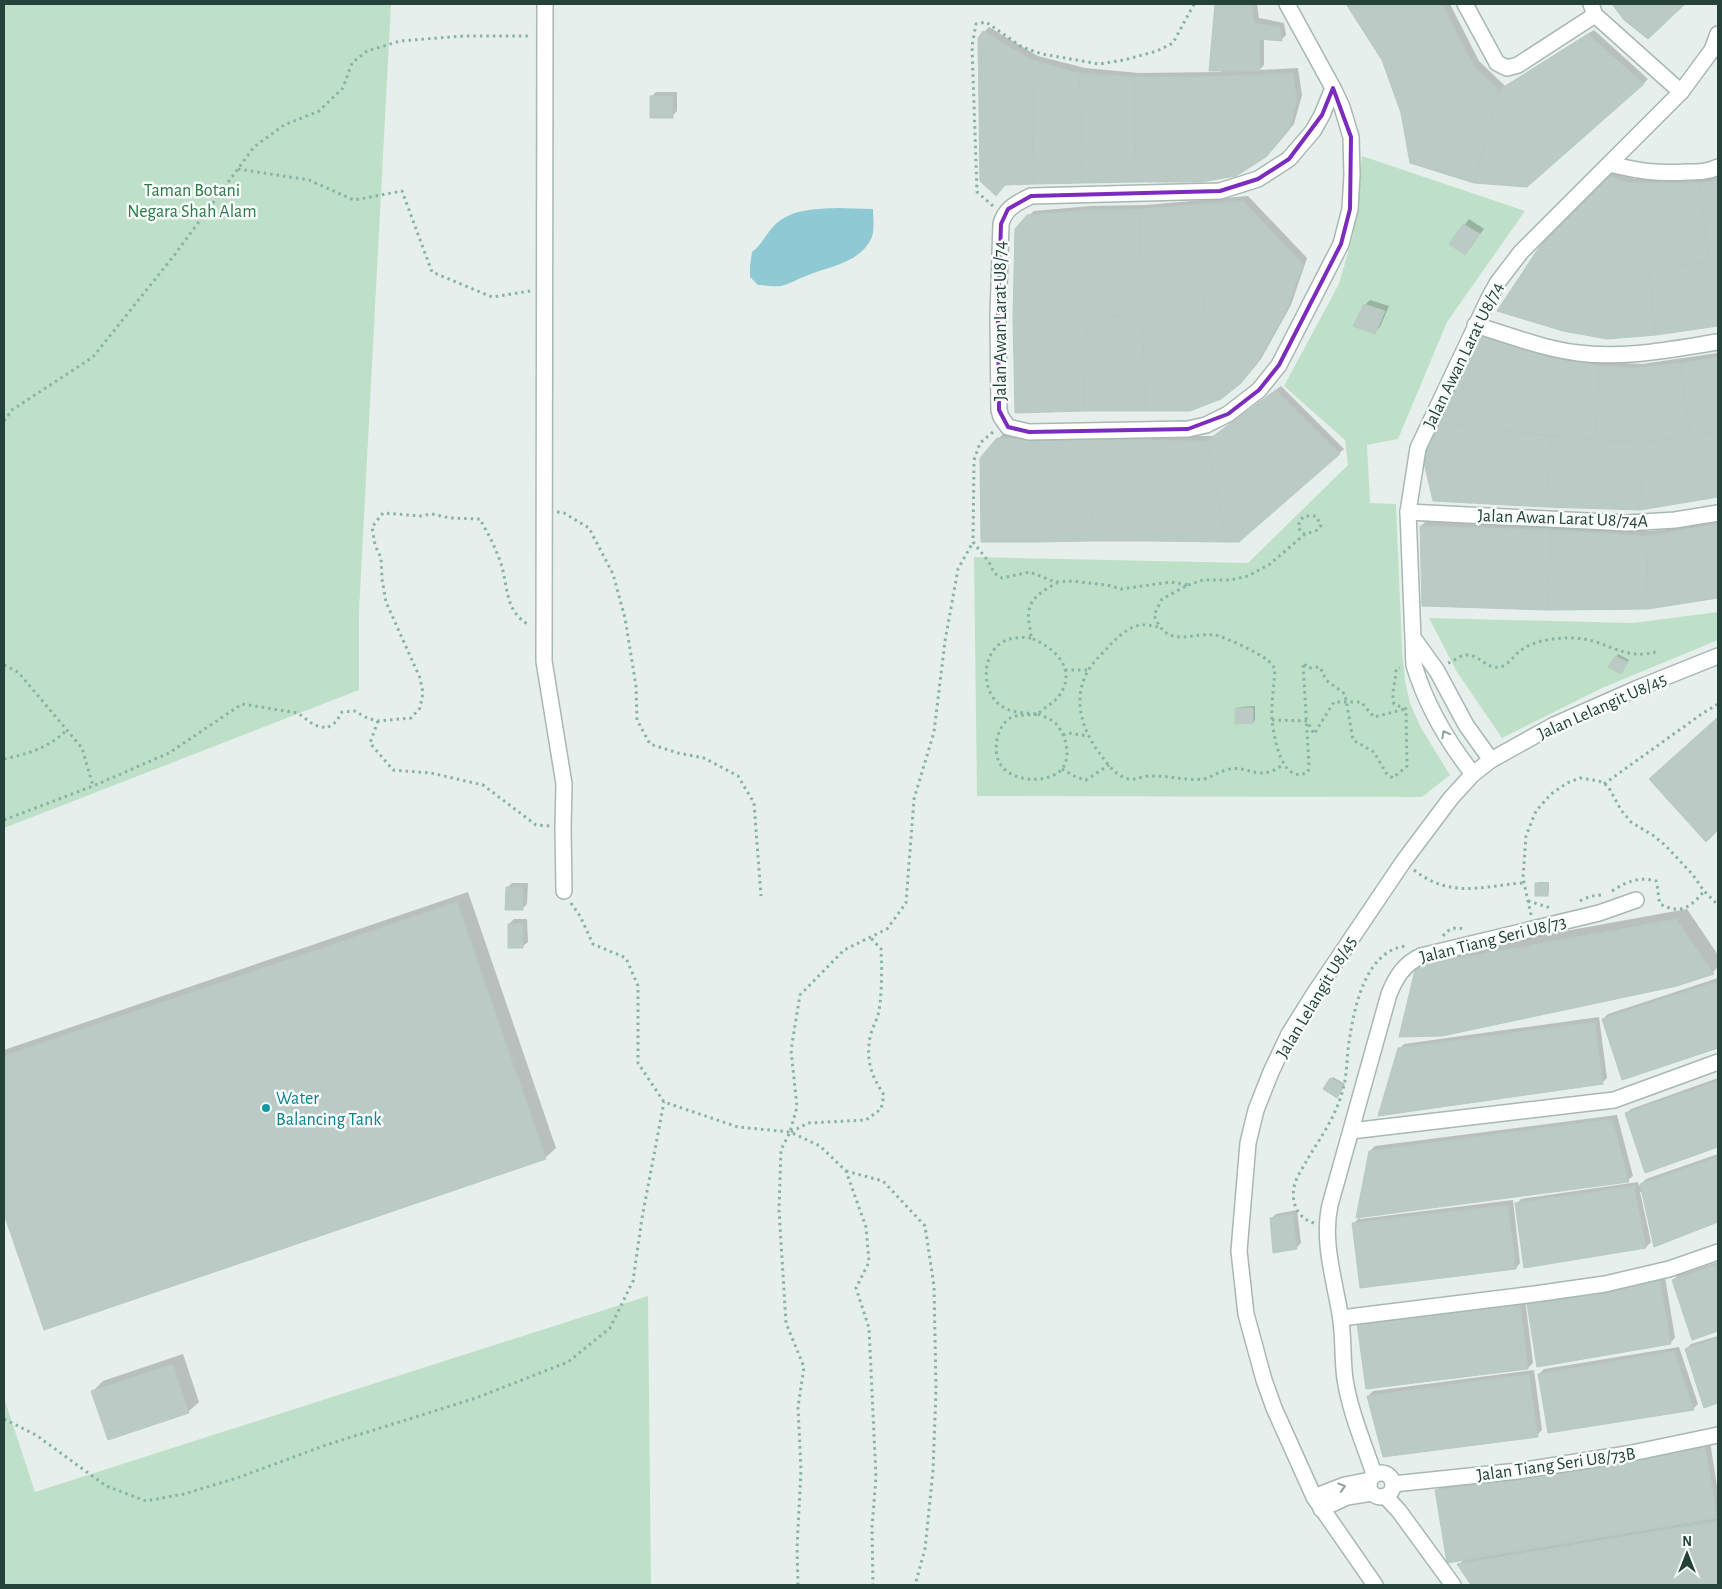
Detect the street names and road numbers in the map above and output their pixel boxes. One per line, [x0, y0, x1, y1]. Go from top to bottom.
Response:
street label: Jalan Awan Larat U8/74 [992, 241, 1010, 401]
street label: Jalan Awan Larat U8/74 [1421, 279, 1507, 431]
street label: Jalan Awan Larat U8/74A [1477, 507, 1649, 531]
street label: Jalan Lelangit U8/45 [1535, 670, 1669, 743]
street label: Jalan Tiang Seri U8/73 [1418, 913, 1568, 967]
street label: Jalan Lelangit U8/45 [1273, 933, 1360, 1062]
street label: Jalan Tiang Seri U8/73B [1476, 1445, 1637, 1485]

